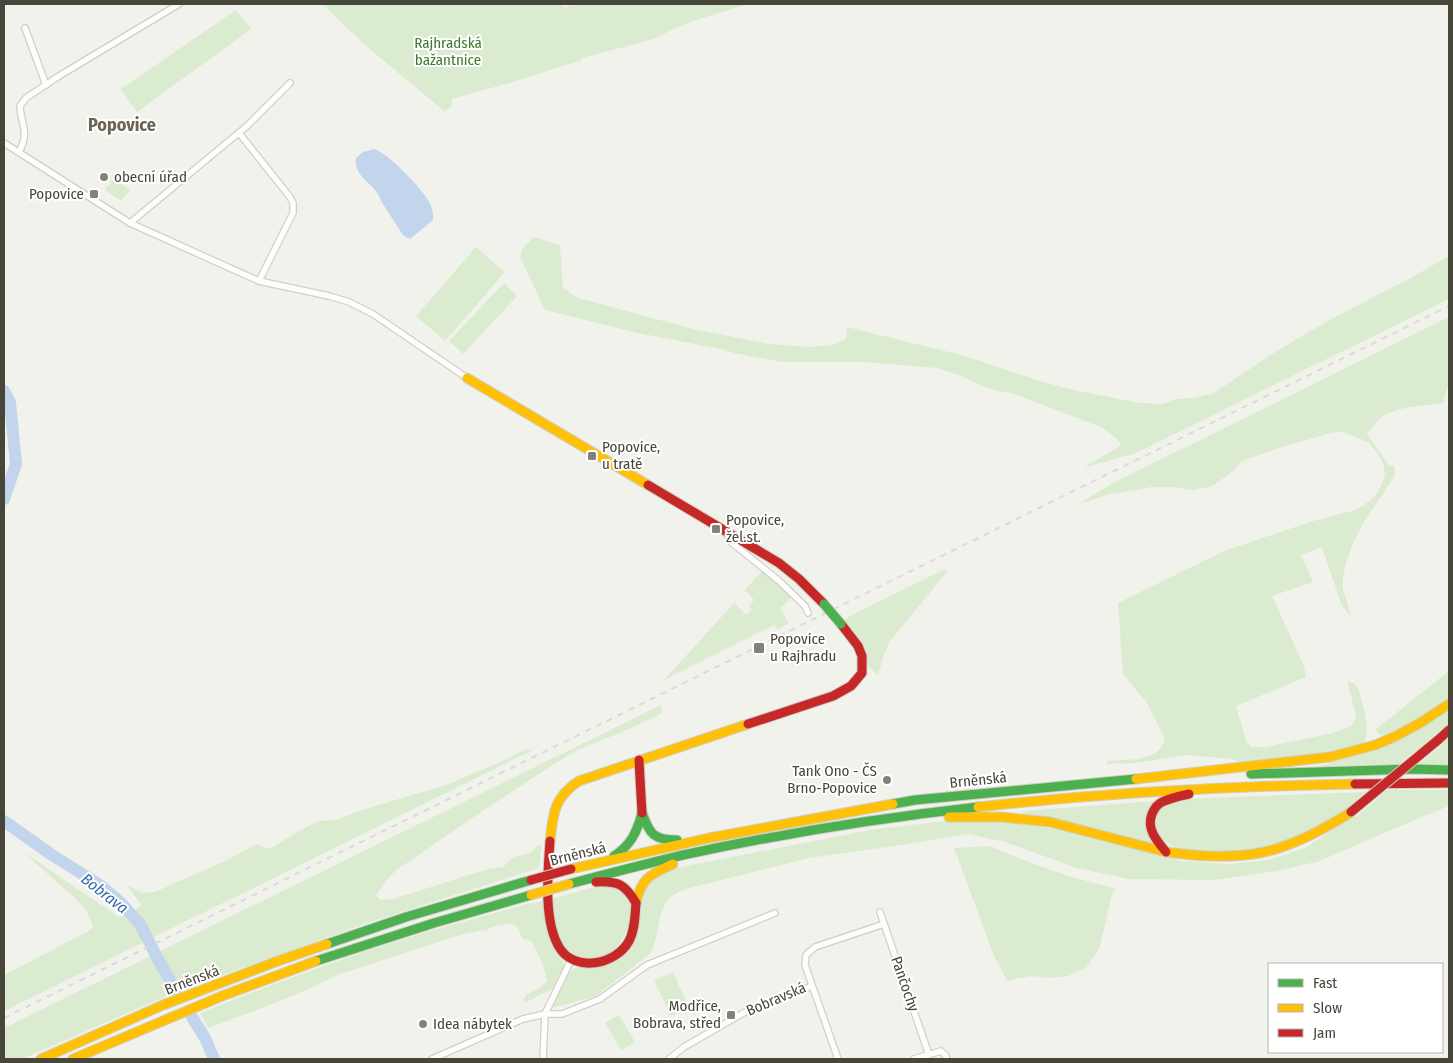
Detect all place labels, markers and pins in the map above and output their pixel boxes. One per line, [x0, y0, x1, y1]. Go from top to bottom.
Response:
place label: obecní úřad [114, 168, 187, 186]
marker: obecní úřad [98, 171, 110, 183]
place label: Popovice [29, 185, 84, 203]
marker: Popovice [88, 188, 100, 200]
place label: Popovice, u tratě [602, 438, 660, 473]
marker: Popovice, u tratě [586, 450, 598, 462]
place label: Popovice, žel.st. [726, 511, 784, 546]
marker: Popovice, žel.st. [710, 523, 722, 535]
place label: Popovice u Rajhradu [770, 630, 836, 665]
marker: Popovice u Rajhradu [752, 641, 766, 655]
place label: Tank Ono - ČS Brno-Popovice [787, 762, 877, 797]
marker: Tank Ono - ČS Brno-Popovice [881, 774, 893, 786]
place label: Modřice, Bobrava, střed [633, 997, 721, 1032]
marker: Modřice, Bobrava, střed [725, 1009, 737, 1021]
place label: Idea nábytek [433, 1015, 512, 1033]
marker: Idea nábytek [417, 1018, 429, 1030]

